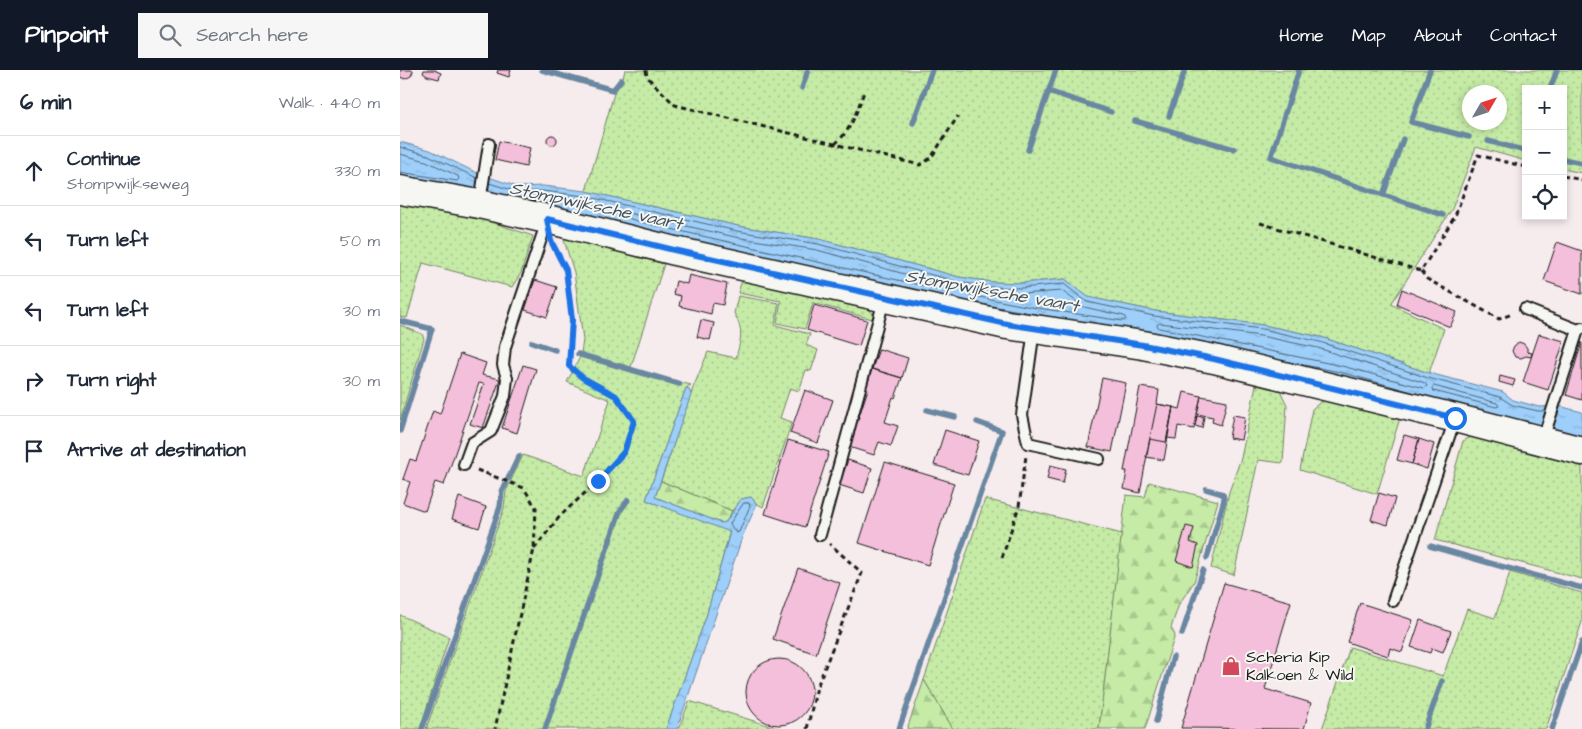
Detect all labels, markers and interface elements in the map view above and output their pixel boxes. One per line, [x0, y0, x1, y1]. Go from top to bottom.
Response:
search box [138, 13, 488, 58]
text: Pinpoint [25, 18, 108, 52]
icon: search [156, 21, 184, 49]
text: Search here [196, 22, 308, 49]
text: Home [1279, 23, 1324, 48]
text: Map [1352, 23, 1386, 48]
text: About [1414, 23, 1462, 48]
text: Contact [1490, 23, 1557, 48]
north arrow [1462, 85, 1507, 130]
map controls [1522, 85, 1567, 220]
button: + [1522, 85, 1567, 130]
text: 6 min [20, 88, 72, 117]
text: Walk · 440 m [279, 92, 380, 114]
button: − [1522, 130, 1567, 175]
text: Continue [67, 146, 141, 173]
icon: ahead [20, 157, 48, 185]
text: 330 m [335, 160, 380, 182]
text: Stompwijkseweg [67, 173, 189, 195]
button: locate [1522, 175, 1567, 220]
water label: Stompwijksche vaart [507, 176, 686, 237]
icon: left [20, 227, 48, 255]
text: Turn left [67, 227, 148, 254]
text: 50 m [340, 230, 380, 252]
water label: Stompwijksche vaart [903, 263, 1082, 319]
icon: left [20, 297, 48, 325]
text: Turn left [67, 297, 148, 324]
text: 30 m [343, 300, 380, 322]
icon: right [20, 367, 48, 395]
text: Turn right [67, 367, 156, 394]
text: 30 m [343, 370, 380, 392]
route start [1444, 407, 1467, 430]
icon: arrive [20, 437, 48, 465]
text: Arrive at destination [67, 437, 246, 464]
route end [587, 470, 610, 493]
place label: Scheria Kip Kalkoen & Wild [1246, 646, 1354, 686]
shop icon: Scheria Kip Kalkoen & Wild [1220, 655, 1242, 677]

